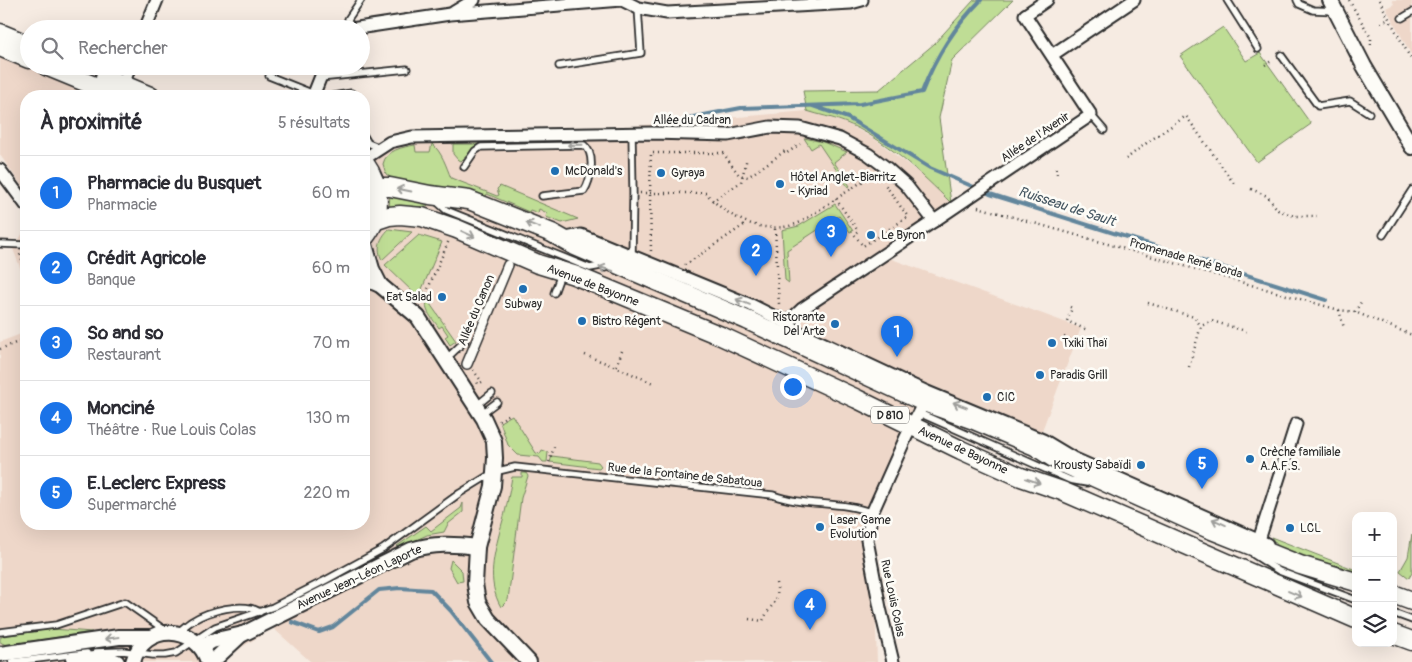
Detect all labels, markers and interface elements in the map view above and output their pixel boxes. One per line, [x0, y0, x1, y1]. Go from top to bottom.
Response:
search box [20, 20, 370, 75]
icon: search [38, 34, 66, 62]
text: Rechercher [78, 36, 168, 60]
text: À proximité [40, 109, 143, 136]
street label: Allée de l'Avenir [998, 109, 1073, 166]
text: 5 résultats [278, 113, 350, 133]
street label: Allée du Cadran [653, 113, 731, 128]
one-way arrow [567, 140, 583, 150]
place label: McDonald's [565, 164, 623, 179]
marker: McDonald's [549, 165, 561, 177]
place label: Gyraya [671, 166, 705, 181]
marker: Gyraya [655, 167, 667, 179]
place label: Hôtel Anglet-Biarritz - Kyriad [790, 170, 896, 199]
text: Pharmacie du Busquet [87, 171, 262, 195]
marker: Hôtel Anglet-Biarritz - Kyriad [774, 178, 786, 190]
text: 1 [53, 183, 59, 203]
text: 60 m [312, 183, 350, 203]
water label: Ruisseau de Sault [1016, 183, 1119, 231]
one-way arrow [396, 185, 412, 194]
text: Pharmacie [87, 195, 157, 215]
pin: 3 [815, 216, 847, 257]
one-way arrow [526, 220, 541, 229]
place label: Le Byron [881, 228, 926, 243]
one-way arrow [460, 229, 475, 239]
marker: Le Byron [865, 229, 877, 241]
pin: 2 [740, 235, 772, 276]
street label: Promenade René Borda [1128, 235, 1245, 282]
text: Crédit Agricole [87, 246, 206, 270]
text: 2 [52, 258, 60, 278]
text: 60 m [312, 258, 350, 278]
street label: Avenue de Bayonne [545, 261, 641, 310]
one-way arrow [598, 264, 614, 273]
text: Banque [87, 270, 136, 290]
street label: Allée du Canon [455, 272, 498, 348]
marker: Subway [517, 283, 529, 295]
place label: Eat Salad [386, 290, 432, 305]
marker: Eat Salad [436, 291, 448, 303]
one-way arrow [736, 296, 751, 305]
place label: Subway [504, 297, 542, 312]
place label: Ristorante Del Arte [772, 310, 825, 339]
place label: Bistro Régent [592, 314, 661, 329]
marker: Bistro Régent [576, 315, 588, 327]
pin: 1 [881, 316, 913, 357]
marker: Ristorante Del Arte [829, 318, 841, 330]
text: So and so [87, 321, 164, 345]
text: 3 [52, 333, 60, 353]
text: 70 m [313, 333, 350, 353]
place label: Txiki Thaï [1062, 336, 1108, 351]
marker: Txiki Thaï [1046, 337, 1058, 349]
text: Restaurant [87, 345, 161, 365]
place label: Paradis Grill [1050, 368, 1108, 383]
marker: Paradis Grill [1034, 369, 1046, 381]
your location [780, 374, 806, 400]
place label: CIC [997, 390, 1015, 405]
marker: CIC [981, 391, 993, 403]
text: Monciné [87, 396, 155, 420]
one-way arrow [953, 400, 968, 409]
road number: D 810 [871, 406, 909, 424]
text: 4 [51, 408, 61, 428]
text: 130 m [306, 408, 350, 428]
text: Théâtre · Rue Louis Colas [87, 420, 256, 440]
street label: Avenue de Bayonne [916, 423, 1010, 478]
place label: Crèche familiale A.A.F.S. [1260, 445, 1341, 474]
pin: 5 [1186, 448, 1218, 489]
marker: Crèche familiale A.A.F.S. [1244, 453, 1256, 465]
place label: Krousty Sabaïdi [1053, 458, 1131, 473]
marker: Krousty Sabaïdi [1135, 459, 1147, 471]
street label: Rue de la Fontaine de Sabatoua [607, 460, 763, 491]
text: E.Leclerc Express [87, 471, 225, 495]
one-way arrow [1025, 477, 1040, 486]
text: 5 [52, 483, 60, 503]
text: 220 m [304, 483, 350, 503]
text: Supermarché [87, 495, 177, 515]
map controls [1352, 512, 1397, 647]
button: + [1352, 512, 1397, 557]
place label: Laser Game Evolution [830, 513, 891, 542]
one-way arrow [1212, 517, 1227, 527]
marker: Laser Game Evolution [814, 521, 826, 533]
place label: LCL [1300, 521, 1321, 536]
marker: LCL [1284, 522, 1296, 534]
street label: Avenue Jean-Léon Laporte [294, 542, 424, 613]
button: − [1352, 557, 1397, 602]
street label: Rue Louis Colas [877, 558, 908, 639]
pin: 4 [794, 589, 826, 630]
one-way arrow [1287, 589, 1302, 599]
button: layers [1352, 602, 1397, 647]
one-way arrow [104, 633, 120, 643]

